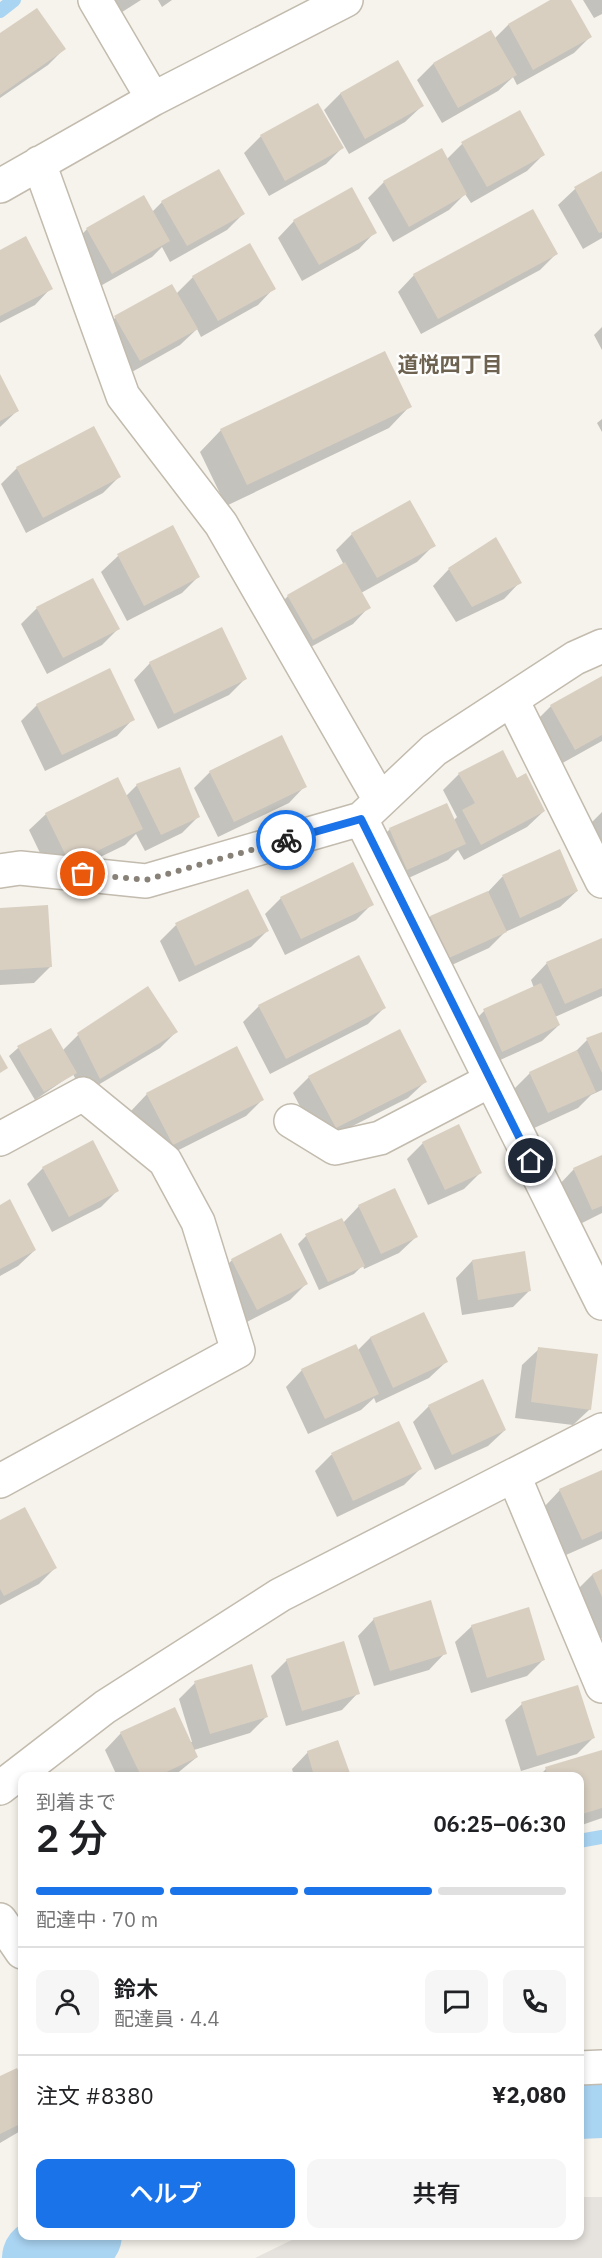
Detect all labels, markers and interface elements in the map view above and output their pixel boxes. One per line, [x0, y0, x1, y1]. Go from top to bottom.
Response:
district label: 道悦四丁目 [398, 350, 503, 378]
courier [256, 810, 316, 870]
icon: bike [270, 824, 303, 857]
pin [57, 848, 108, 899]
icon: bag [66, 857, 99, 890]
pin [505, 1135, 556, 1186]
icon: home [514, 1144, 547, 1177]
text: 到着まで [36, 1788, 116, 1815]
text: 06:25–06:30 [433, 1809, 566, 1838]
text: 2 分 [36, 1812, 108, 1863]
text: 配達中 · 70 m [36, 1906, 158, 1933]
button: person [36, 1970, 99, 2033]
button: chat [425, 1970, 488, 2033]
button: phone [503, 1970, 566, 2033]
text: 鈴木 [114, 1974, 158, 2003]
text: 配達員 · 4.4 [114, 2005, 219, 2032]
text: ¥2,080 [492, 2080, 566, 2109]
text: 注文 #8380 [36, 2081, 154, 2110]
button: ヘルプ [36, 2159, 295, 2228]
button: 共有 [307, 2159, 566, 2228]

